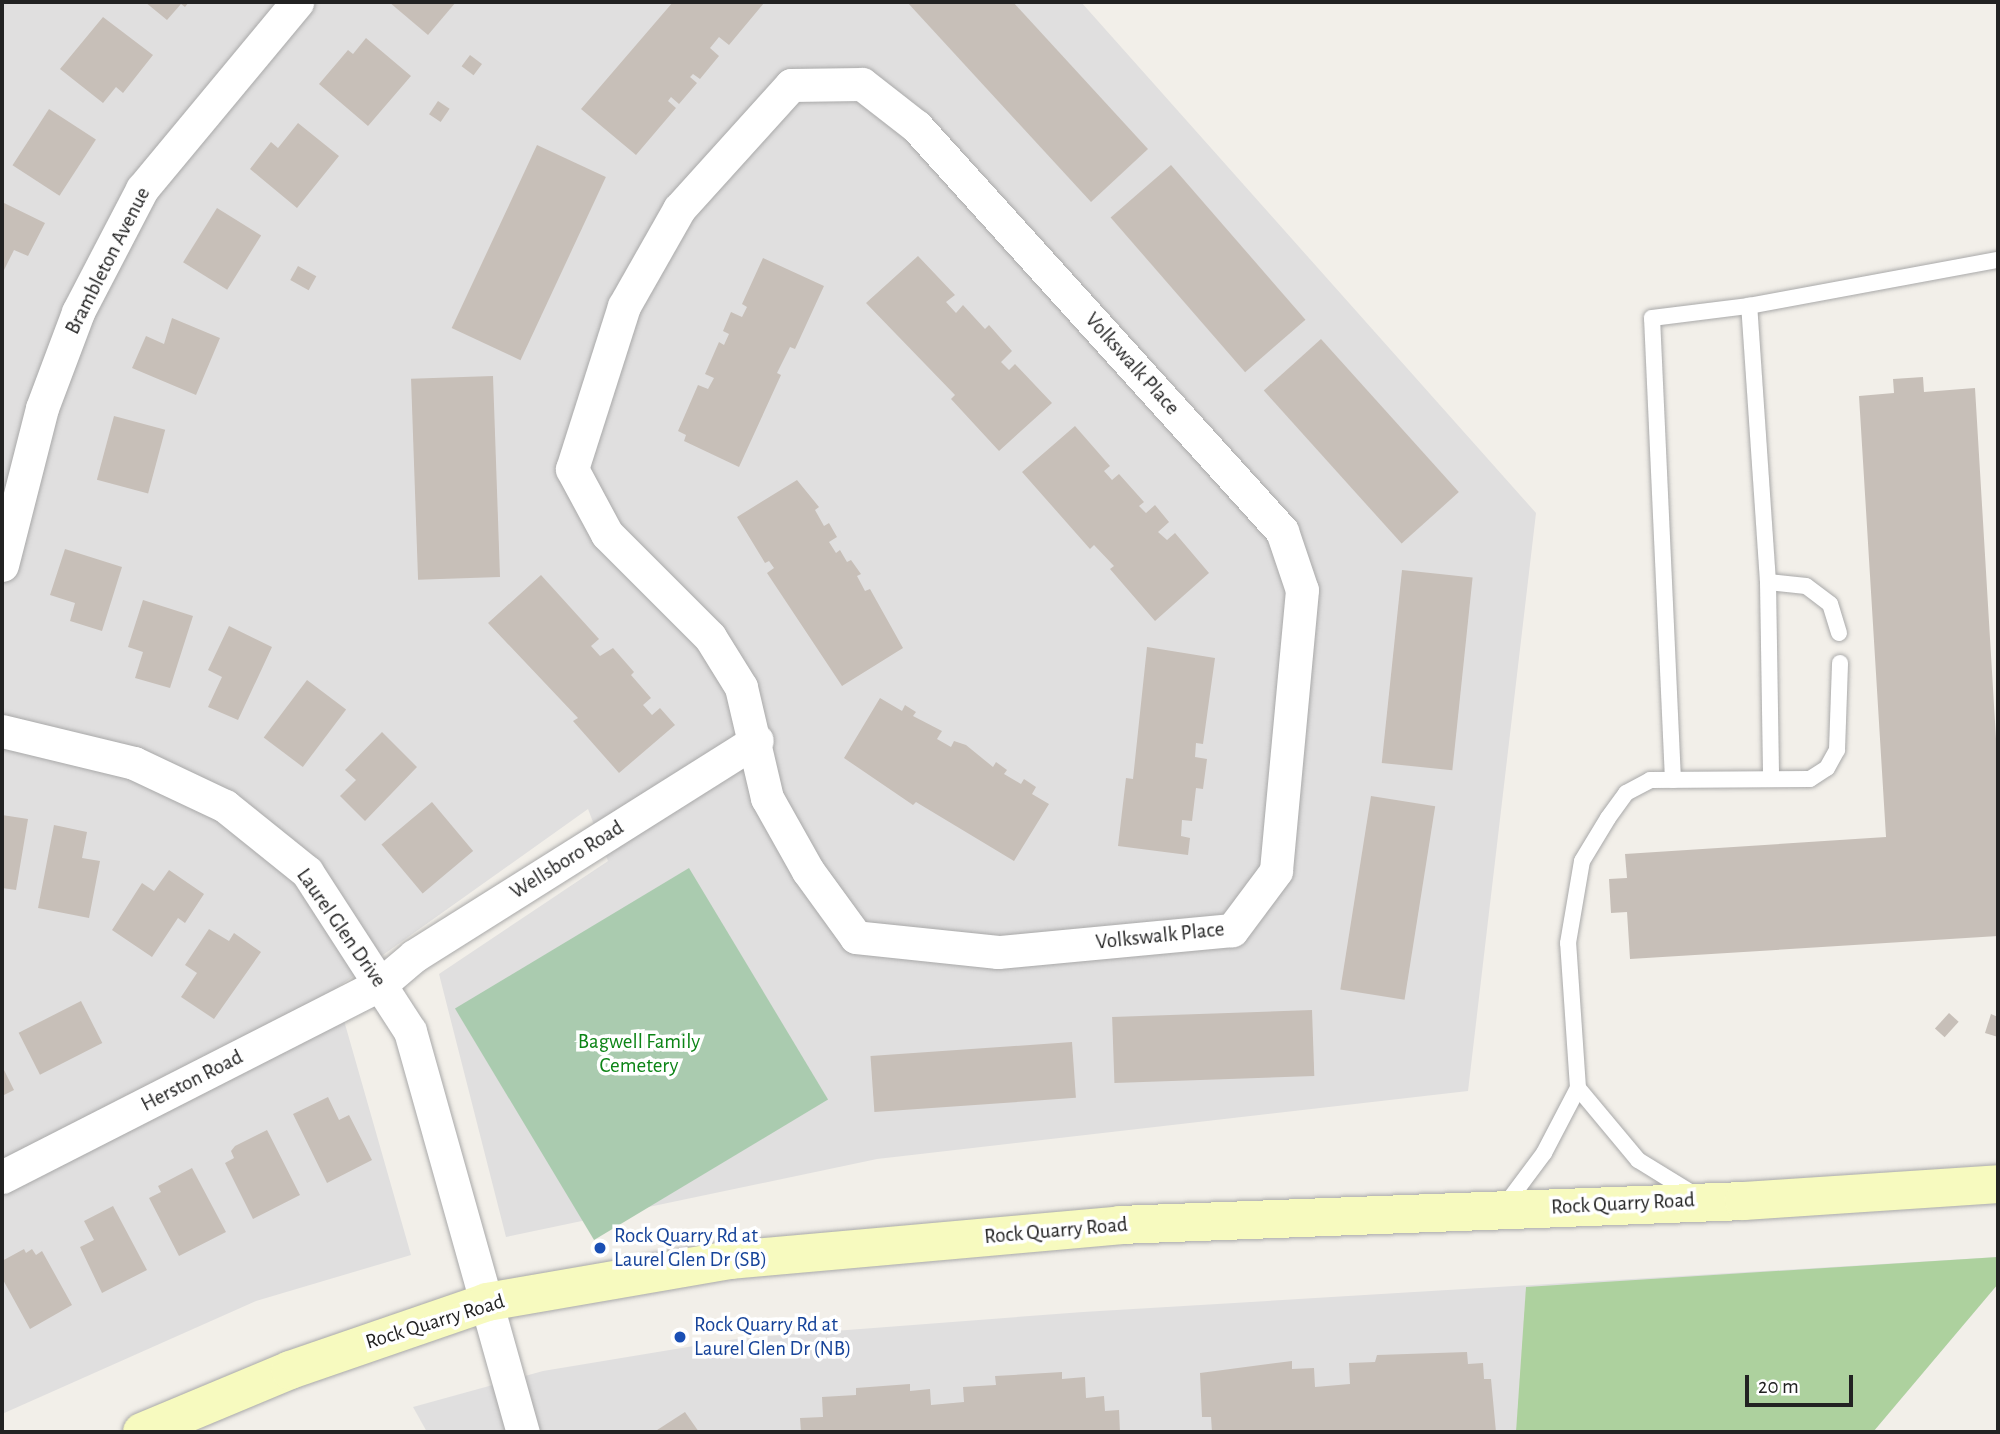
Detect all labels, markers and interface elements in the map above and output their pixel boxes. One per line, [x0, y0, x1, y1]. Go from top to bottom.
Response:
street label: Brambleton Avenue [60, 183, 156, 339]
street label: Volkswalk Place [1079, 308, 1185, 420]
street label: Wellsboro Road [506, 815, 628, 905]
street label: Laurel Glen Drive [291, 864, 391, 992]
street label: Volkswalk Place [1095, 917, 1225, 955]
park label: Bagwell Family Cemetery [578, 1029, 700, 1079]
street label: Herston Road [137, 1045, 247, 1117]
street label: Rock Quarry Road [1550, 1188, 1696, 1220]
street label: Rock Quarry Road [983, 1212, 1129, 1250]
place label: Rock Quarry Rd at Laurel Glen Dr (SB) [614, 1223, 767, 1273]
marker: Rock Quarry Rd at Laurel Glen Dr (SB) [592, 1240, 608, 1256]
street label: Rock Quarry Road [362, 1289, 508, 1355]
place label: Rock Quarry Rd at Laurel Glen Dr (NB) [694, 1312, 851, 1362]
marker: Rock Quarry Rd at Laurel Glen Dr (NB) [672, 1329, 688, 1345]
scale bar [1748, 1360, 1856, 1404]
text: 20 m [1758, 1376, 1799, 1397]

